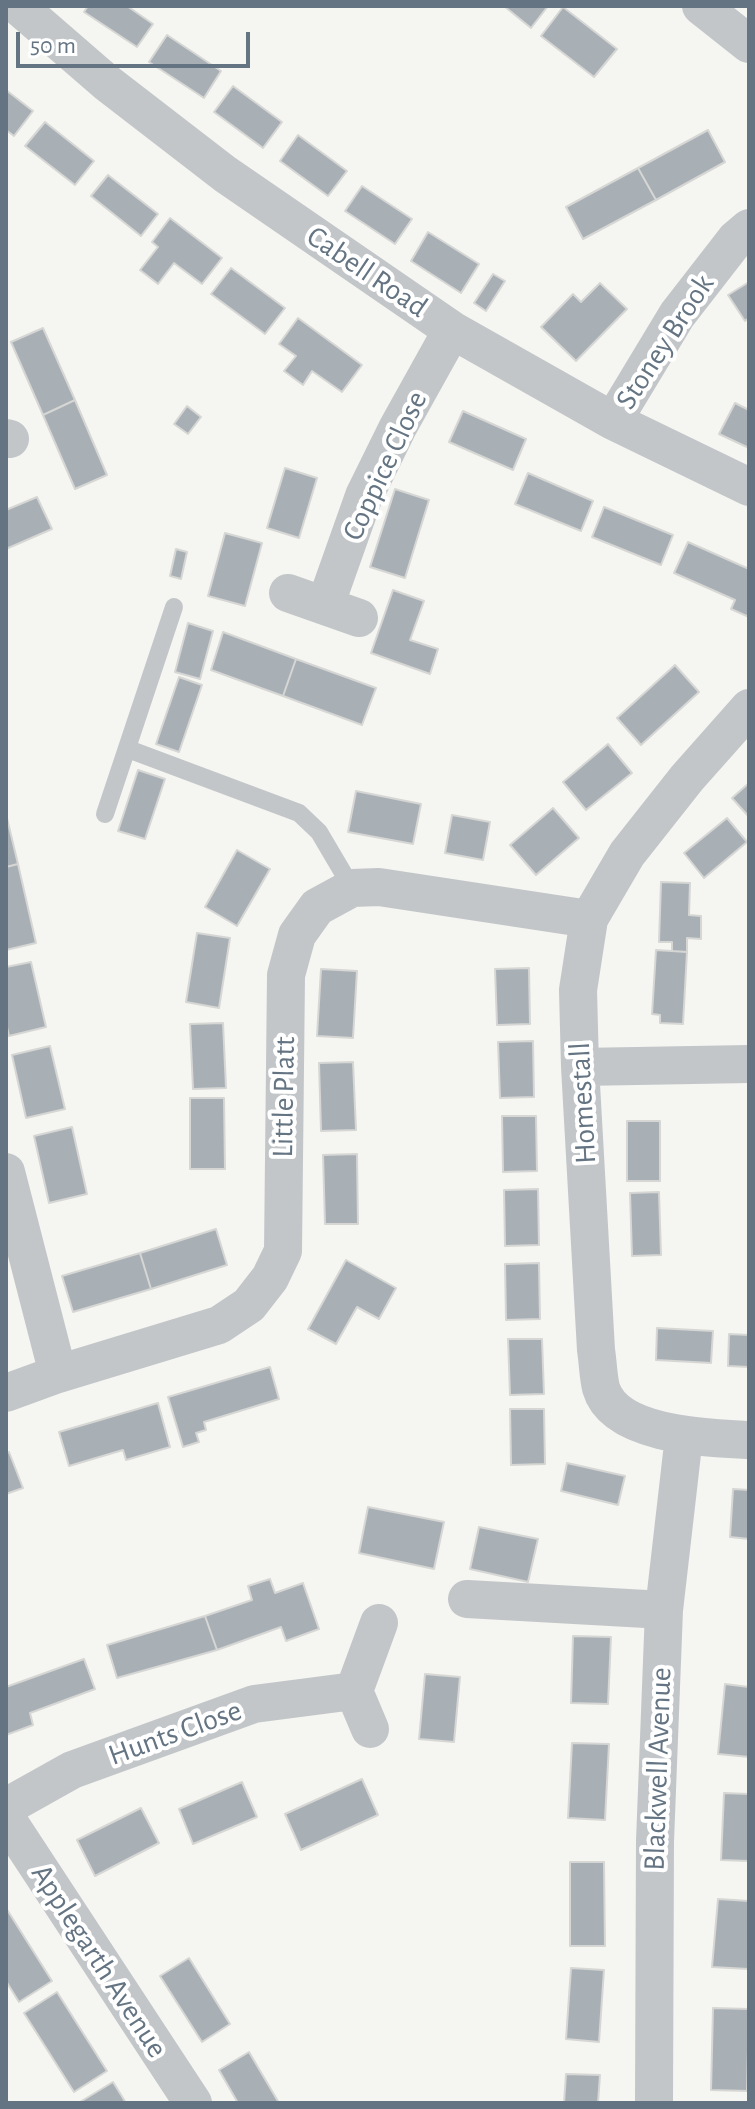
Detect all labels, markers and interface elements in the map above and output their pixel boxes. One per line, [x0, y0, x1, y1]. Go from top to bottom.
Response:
scale bar [20, 16, 254, 66]
text: 50 m [30, 34, 76, 58]
street label: Cabell Road [300, 218, 434, 326]
street label: Stoney Brook [608, 268, 722, 416]
street label: Coppice Close [335, 386, 435, 546]
street label: Little Platt [265, 1036, 303, 1158]
street label: Homestall [562, 1041, 604, 1165]
street label: Blackwell Avenue [636, 1667, 680, 1871]
street label: Hunts Close [104, 1692, 246, 1774]
street label: Applegarth Avenue [23, 1858, 175, 2064]

